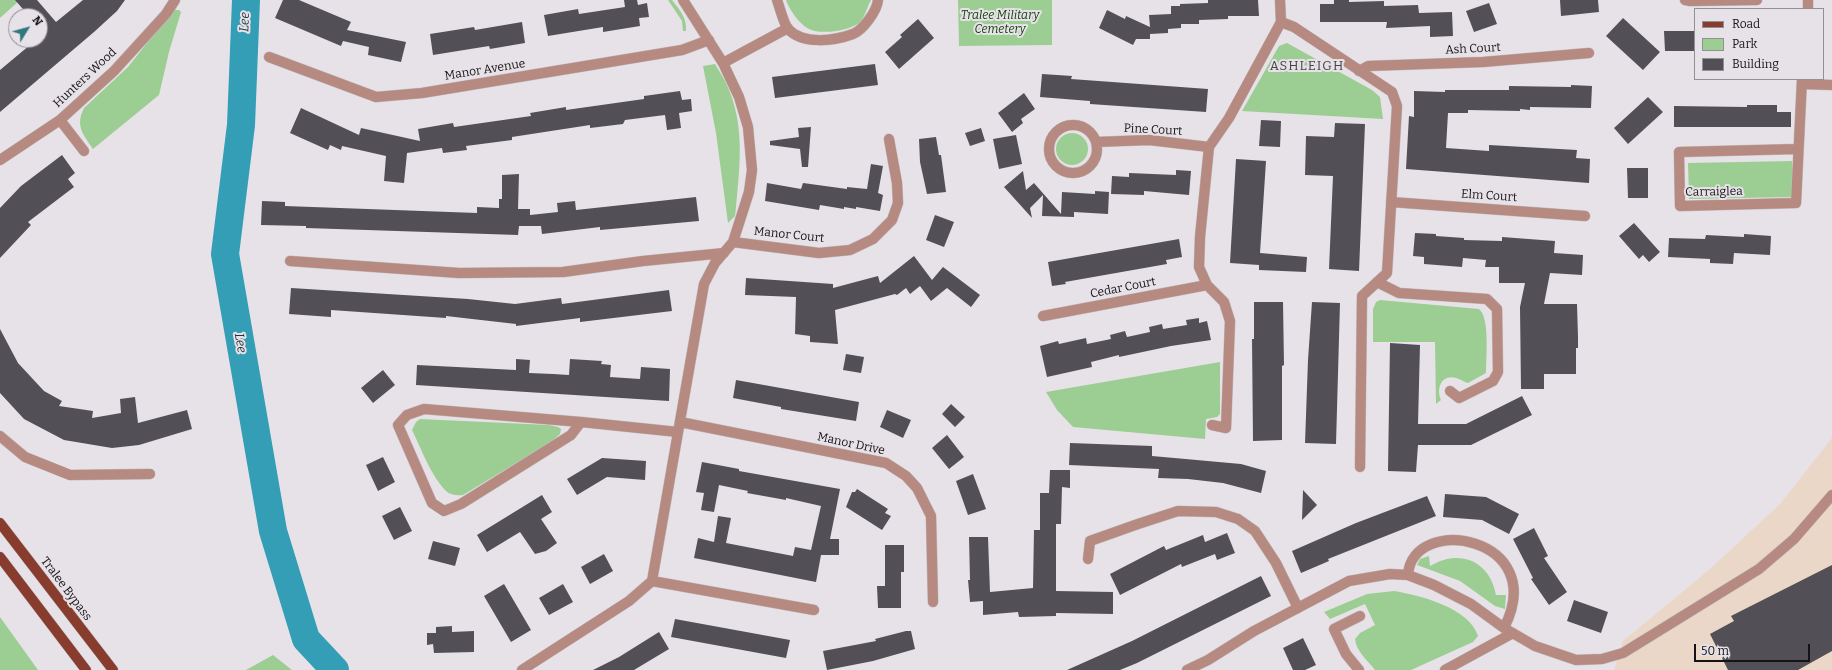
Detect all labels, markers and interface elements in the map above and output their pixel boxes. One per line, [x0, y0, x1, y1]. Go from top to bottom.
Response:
north arrow [8, 8, 48, 48]
legend [1694, 8, 1824, 80]
park label: Tralee Military Cemetery [961, 9, 1039, 37]
water label: Lee [237, 12, 253, 32]
text: N [29, 14, 45, 28]
text: Road [1732, 17, 1760, 31]
text: Park [1732, 37, 1757, 51]
street label: Ash Court [1445, 40, 1501, 58]
street label: Hunters Wood [50, 45, 120, 111]
street label: Manor Avenue [444, 57, 526, 83]
text: Building [1732, 57, 1779, 71]
district label: ASHLEIGH [1270, 58, 1344, 74]
street label: Pine Court [1123, 121, 1183, 139]
street label: Carraiglea [1685, 184, 1743, 200]
street label: Elm Court [1460, 187, 1518, 205]
street label: Manor Court [753, 224, 825, 246]
street label: Cedar Court [1089, 275, 1157, 301]
water label: Lee [231, 332, 249, 354]
street label: Manor Drive [816, 430, 886, 458]
street label: Tralee Bypass [37, 554, 95, 624]
scale bar [1696, 636, 1812, 662]
text: 50 m [1701, 644, 1729, 658]

